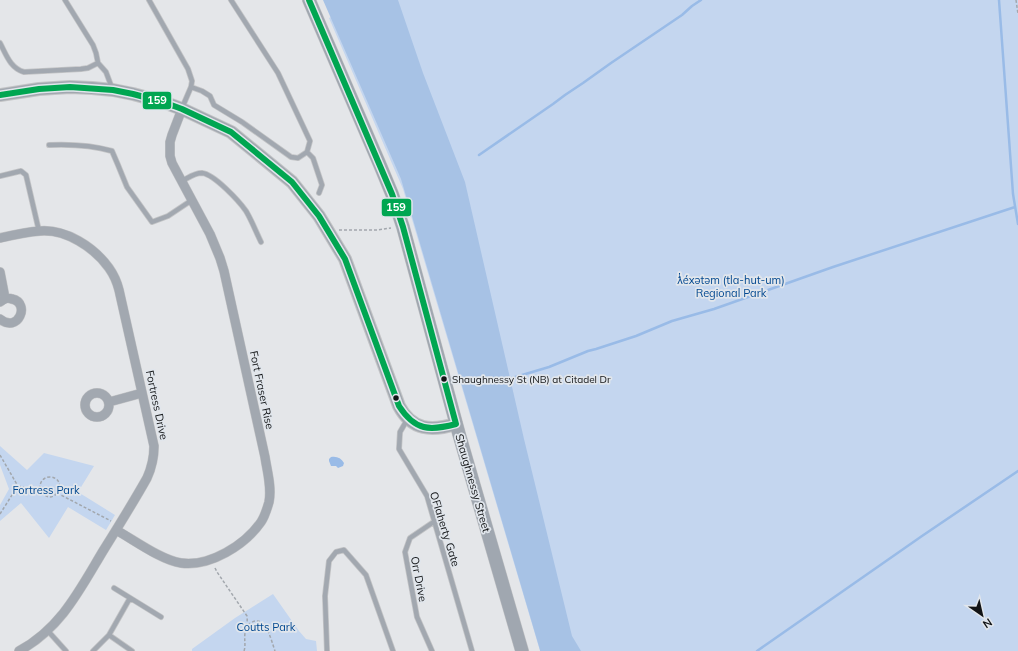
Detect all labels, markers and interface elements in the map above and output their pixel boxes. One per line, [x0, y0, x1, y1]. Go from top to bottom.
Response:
line badge: 159 [142, 91, 172, 110]
text: 159 [147, 93, 167, 107]
line badge: 159 [381, 198, 412, 217]
text: 159 [386, 200, 406, 214]
park label: ƛ̓éxətəm (tla-hut-um) Regional Park [677, 273, 785, 300]
street label: Fort Fraser Rise [247, 349, 277, 431]
street label: Fortress Drive [143, 369, 171, 441]
place label: Shaughnessy St (NB) at Citadel Dr [452, 373, 611, 386]
marker: Shaughnessy St (NB) at Citadel Dr [439, 374, 449, 384]
unlabelled marker [391, 393, 401, 403]
street label: Shaughnessy Street [452, 432, 494, 534]
park label: Fortress Park [12, 483, 80, 497]
street label: OFlaherty Gate [427, 490, 463, 568]
street label: Orr Drive [408, 555, 430, 603]
north arrow [962, 595, 1002, 635]
text: N [980, 615, 995, 631]
park label: Coutts Park [237, 620, 296, 634]

